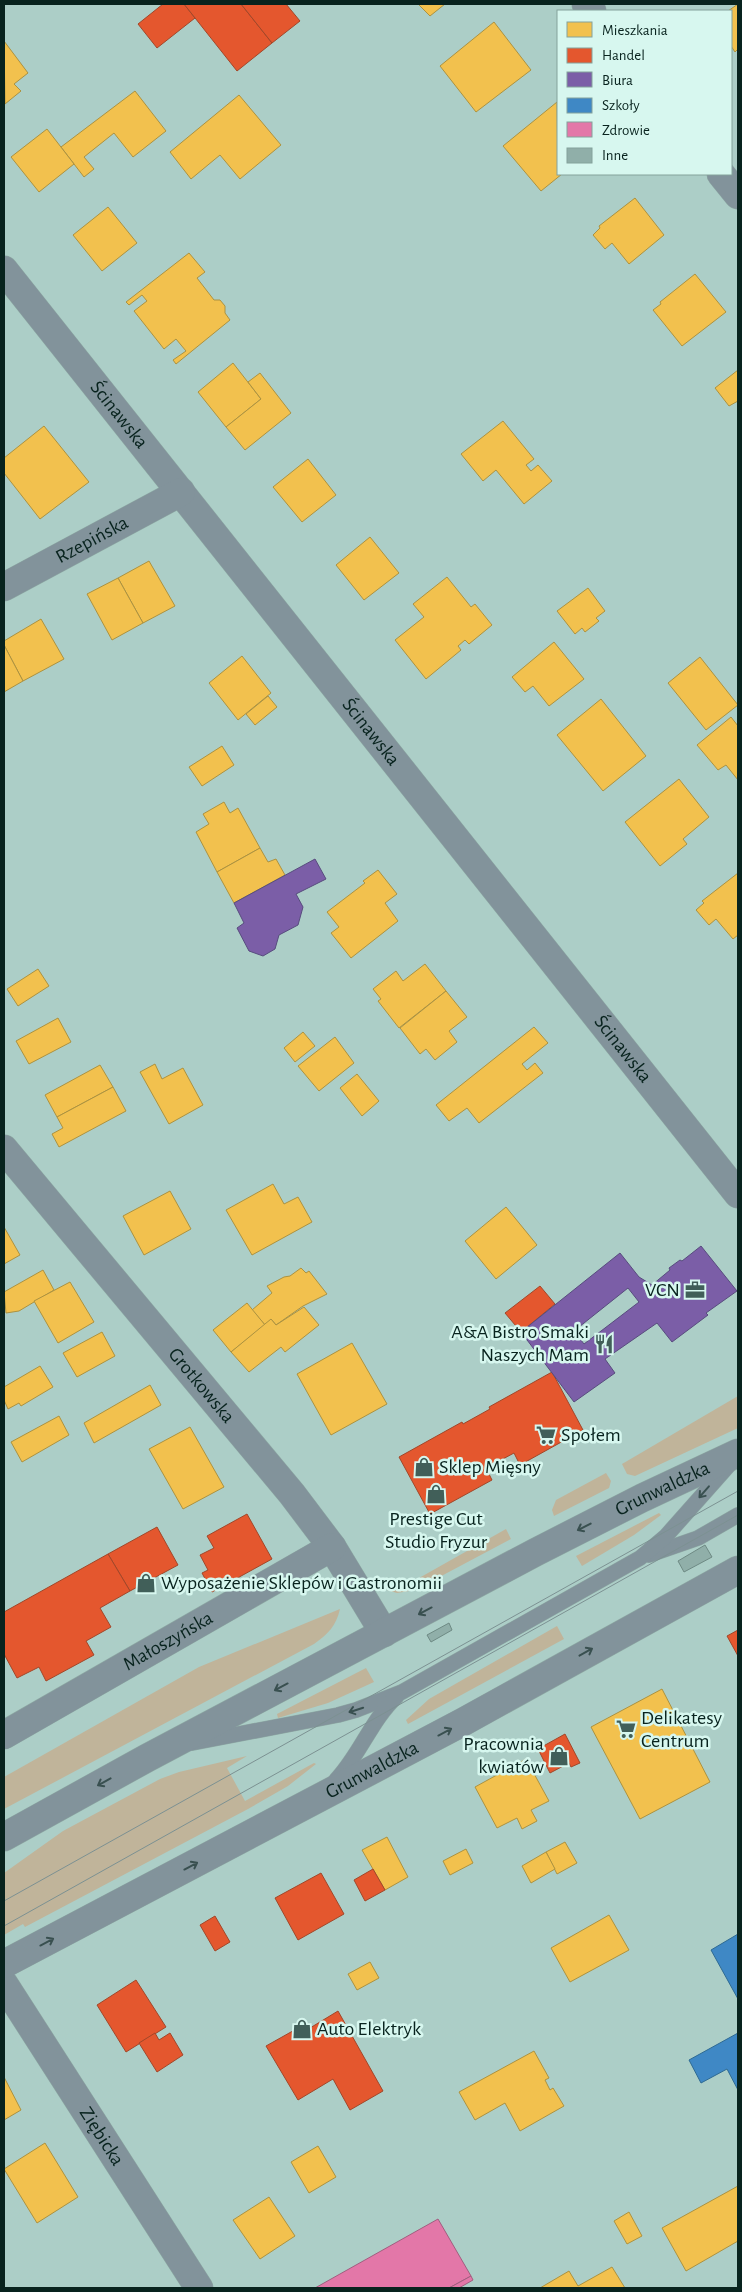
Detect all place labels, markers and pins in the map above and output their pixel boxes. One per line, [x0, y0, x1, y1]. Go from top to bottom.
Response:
office icon: VCN [684, 1279, 706, 1301]
place label: VCN [645, 1280, 680, 1300]
place label: A&A Bistro Smaki Naszych Mam [451, 1322, 589, 1365]
restaurant icon: A&A Bistro Smaki Naszych Mam [593, 1333, 615, 1355]
supermarket icon: Społem [535, 1424, 557, 1446]
place label: Społem [561, 1425, 621, 1445]
shop icon: Sklep Mięsny [413, 1456, 435, 1478]
place label: Sklep Mięsny [439, 1457, 541, 1477]
shop icon: Prestige Cut Studio Fryzur [425, 1483, 447, 1505]
place label: Prestige Cut Studio Fryzur [385, 1509, 488, 1552]
shop icon: Wyposażenie Sklepów i Gastronomii [135, 1572, 157, 1594]
place label: Wyposażenie Sklepów i Gastronomii [161, 1573, 442, 1593]
place label: Delikatesy Centrum [641, 1708, 723, 1751]
supermarket icon: Delikatesy Centrum [615, 1718, 637, 1740]
place label: Pracownia kwiatów [463, 1734, 545, 1777]
shop icon: Pracownia kwiatów [548, 1745, 570, 1767]
shop icon: Auto Elektryk [291, 2018, 313, 2040]
place label: Auto Elektryk [317, 2019, 421, 2039]

